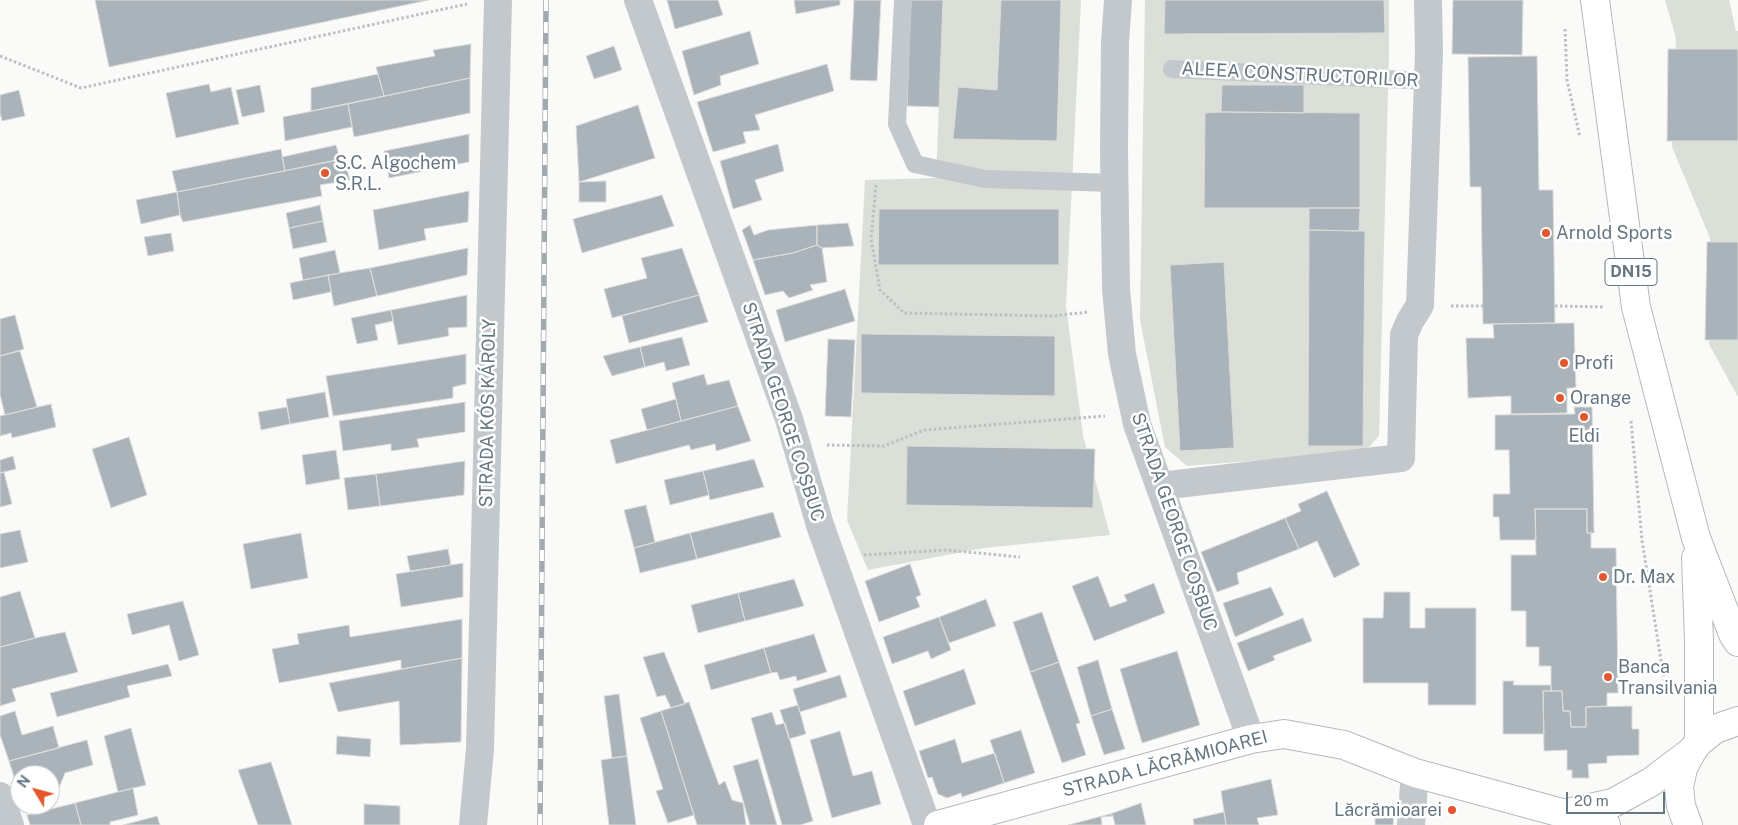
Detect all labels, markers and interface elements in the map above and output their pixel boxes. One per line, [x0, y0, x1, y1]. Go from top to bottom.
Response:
street label: ALEEA CONSTRUCTORILOR [1181, 58, 1419, 92]
place label: S.C. Algochem S.R.L. [335, 152, 456, 194]
marker: S.C. Algochem S.R.L. [319, 167, 331, 179]
place label: Arnold Sports [1556, 222, 1672, 244]
marker: Arnold Sports [1540, 227, 1552, 239]
road number: DN15 [1605, 258, 1657, 286]
street label: STRADA GEORGE COȘBUC [737, 300, 829, 524]
street label: STRADA KÓS KÁROLY [476, 319, 500, 507]
place label: Profi [1574, 352, 1614, 374]
marker: Profi [1558, 357, 1570, 369]
place label: Orange [1570, 387, 1631, 409]
marker: Orange [1554, 392, 1566, 404]
street label: STRADA GEORGE COȘBUC [1126, 410, 1222, 634]
marker: Eldi [1578, 411, 1590, 423]
place label: Eldi [1568, 425, 1600, 447]
place label: Dr. Max [1613, 566, 1675, 588]
marker: Dr. Max [1597, 571, 1609, 583]
place label: Banca Transilvania [1618, 656, 1717, 699]
marker: Banca Transilvania [1602, 671, 1614, 683]
street label: STRADA LĂCRĂMIOAREI [1060, 726, 1270, 802]
north arrow [10, 765, 60, 815]
text: N [14, 772, 33, 791]
scale bar [1568, 782, 1667, 814]
text: 20 m [1574, 792, 1609, 809]
place label: Lăcrămioarei [1334, 799, 1442, 821]
marker: Lăcrămioarei [1446, 804, 1458, 816]

